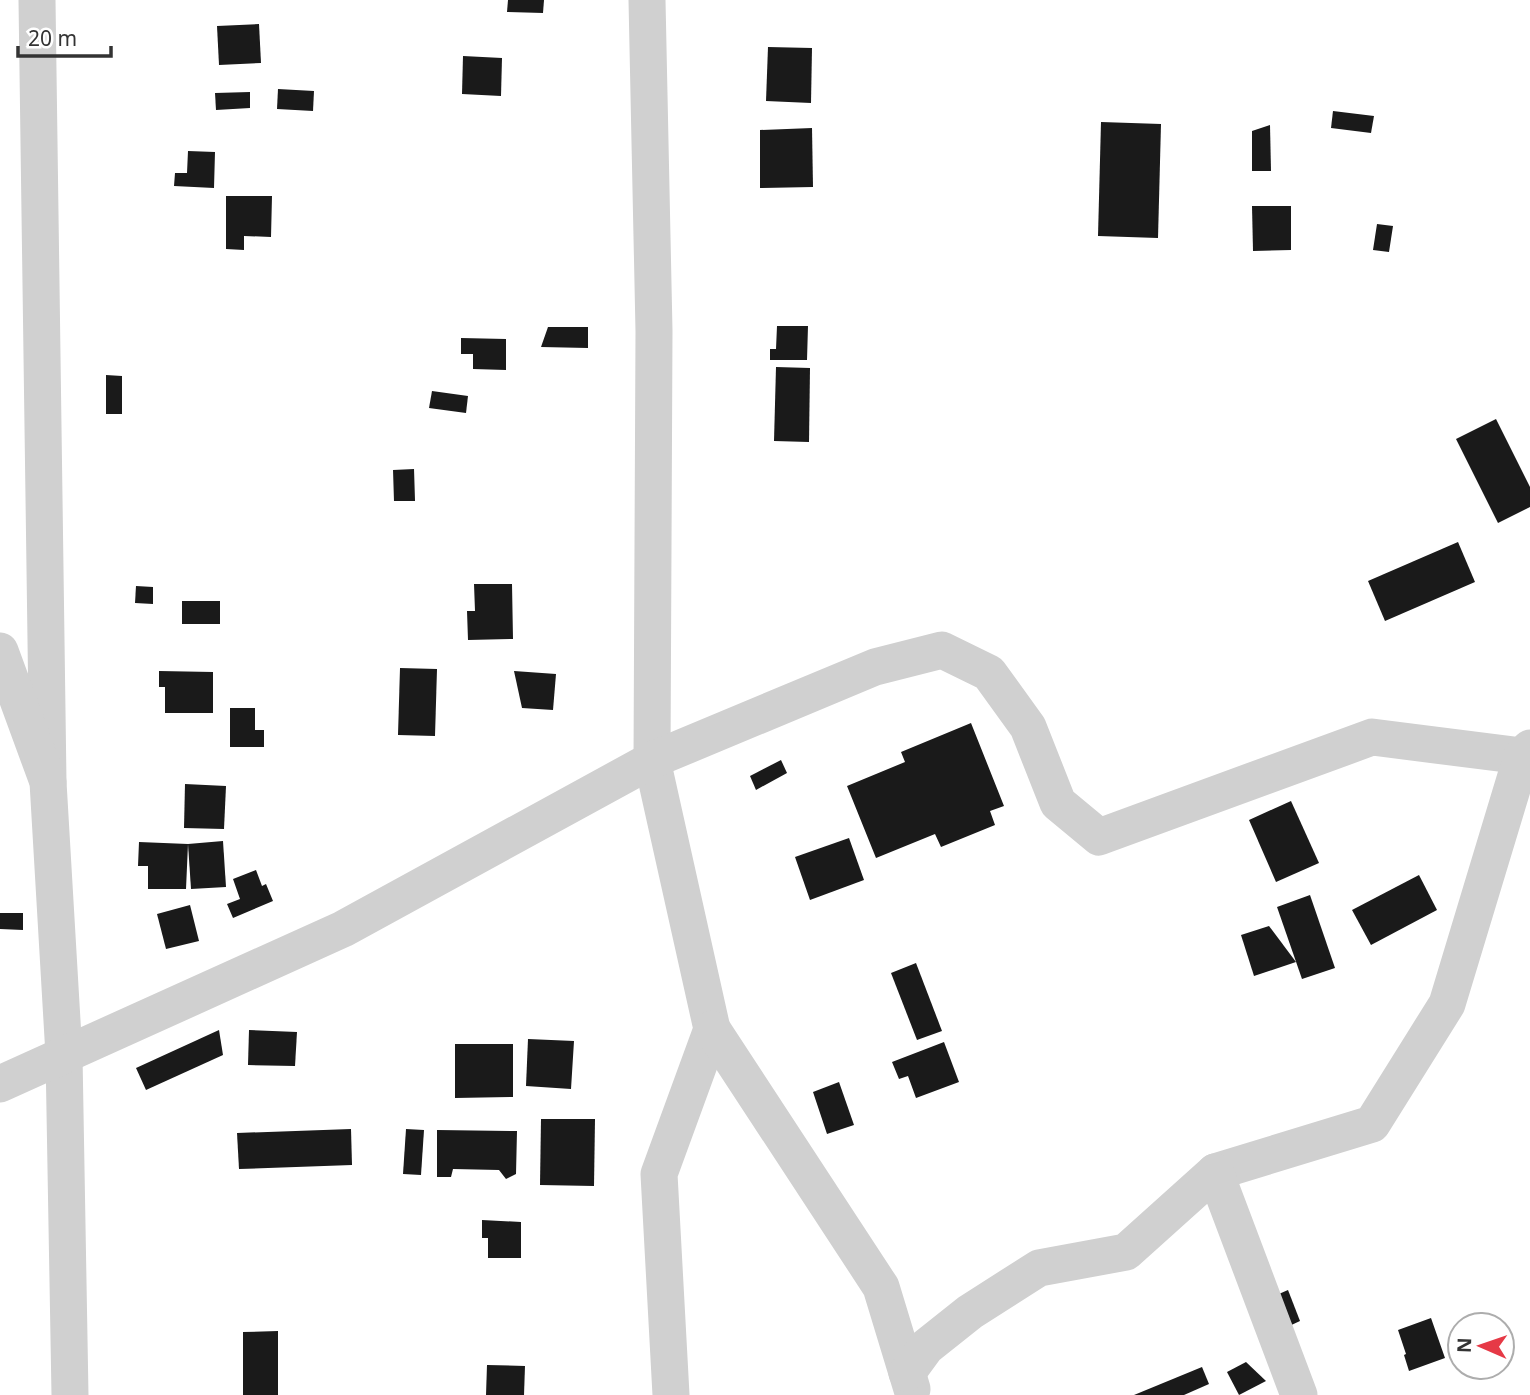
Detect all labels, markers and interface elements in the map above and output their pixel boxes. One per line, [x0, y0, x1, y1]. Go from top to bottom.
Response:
scale bar [18, 14, 110, 58]
text: 20 m [28, 24, 77, 52]
north arrow [1446, 1311, 1516, 1381]
text: N [1451, 1337, 1477, 1354]

